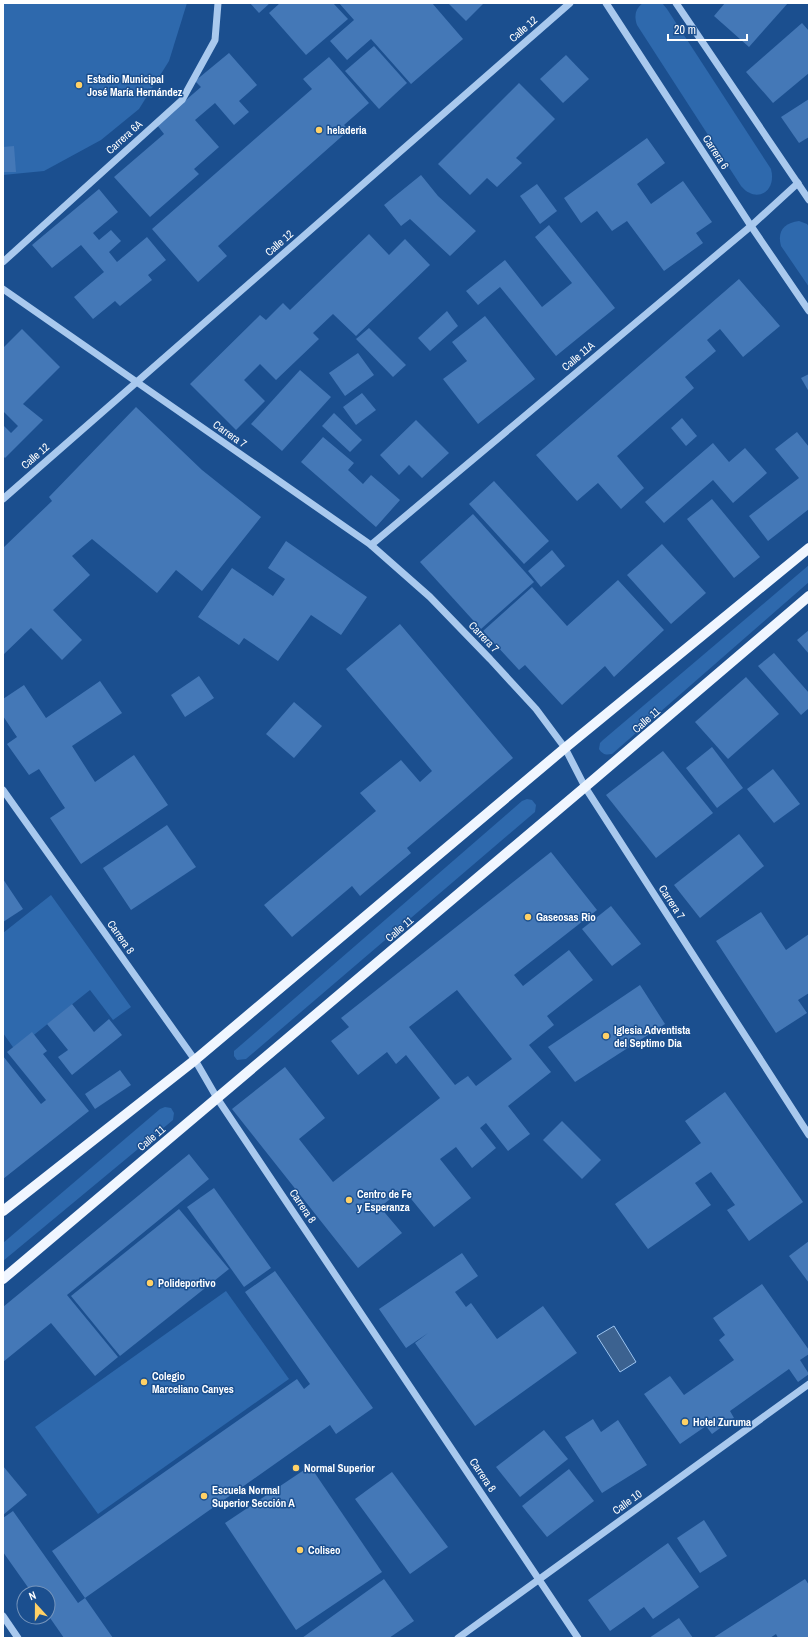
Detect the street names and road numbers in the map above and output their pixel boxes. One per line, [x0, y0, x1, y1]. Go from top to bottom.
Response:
street label: Calle 12 [506, 13, 540, 45]
street label: Carrera 6A [103, 116, 146, 157]
street label: Carrera 6 [700, 132, 732, 172]
street label: Calle 12 [262, 227, 296, 259]
street label: Calle 11A [559, 338, 598, 374]
street label: Carrera 7 [210, 417, 250, 451]
street label: Calle 12 [18, 440, 52, 472]
street label: Carrera 7 [466, 618, 502, 656]
street label: Calle 11 [629, 704, 663, 736]
street label: Carrera 7 [656, 882, 688, 922]
street label: Calle 11 [382, 913, 416, 945]
street label: Carrera 8 [104, 917, 138, 957]
street label: Calle 11 [134, 1122, 168, 1154]
street label: Carrera 8 [287, 1186, 319, 1226]
street label: Carrera 8 [467, 1455, 499, 1495]
street label: Calle 10 [609, 1487, 645, 1517]

